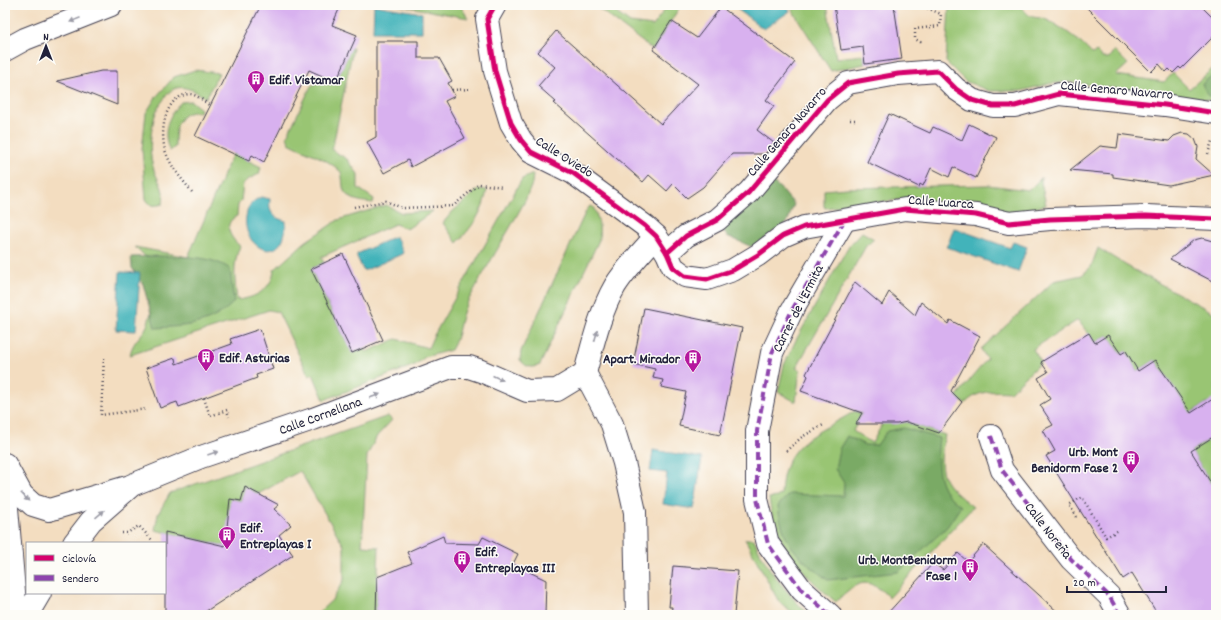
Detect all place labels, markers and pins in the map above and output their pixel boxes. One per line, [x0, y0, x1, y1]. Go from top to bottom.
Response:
building icon: Edif. Vistamar [246, 69, 266, 94]
place label: Edif. Vistamar [269, 71, 344, 91]
building icon: Edif. Asturias [196, 347, 216, 372]
building icon: Apart. Mirador [683, 348, 703, 373]
place label: Edif. Asturias [219, 349, 290, 369]
place label: Apart. Mirador [603, 350, 681, 370]
place label: Urb. Mont Benidorm Fase 2 [1031, 443, 1119, 479]
building icon: Urb. Mont Benidorm Fase 2 [1121, 449, 1141, 474]
place label: Edif. Entreplayas I [240, 519, 312, 555]
building icon: Edif. Entreplayas I [217, 525, 237, 550]
place label: Edif. Entreplayas III [475, 543, 556, 579]
building icon: Edif. Entreplayas III [452, 549, 472, 574]
place label: Urb. MontBenidorm Fase 1 [858, 551, 957, 587]
building icon: Urb. MontBenidorm Fase 1 [960, 557, 980, 582]

